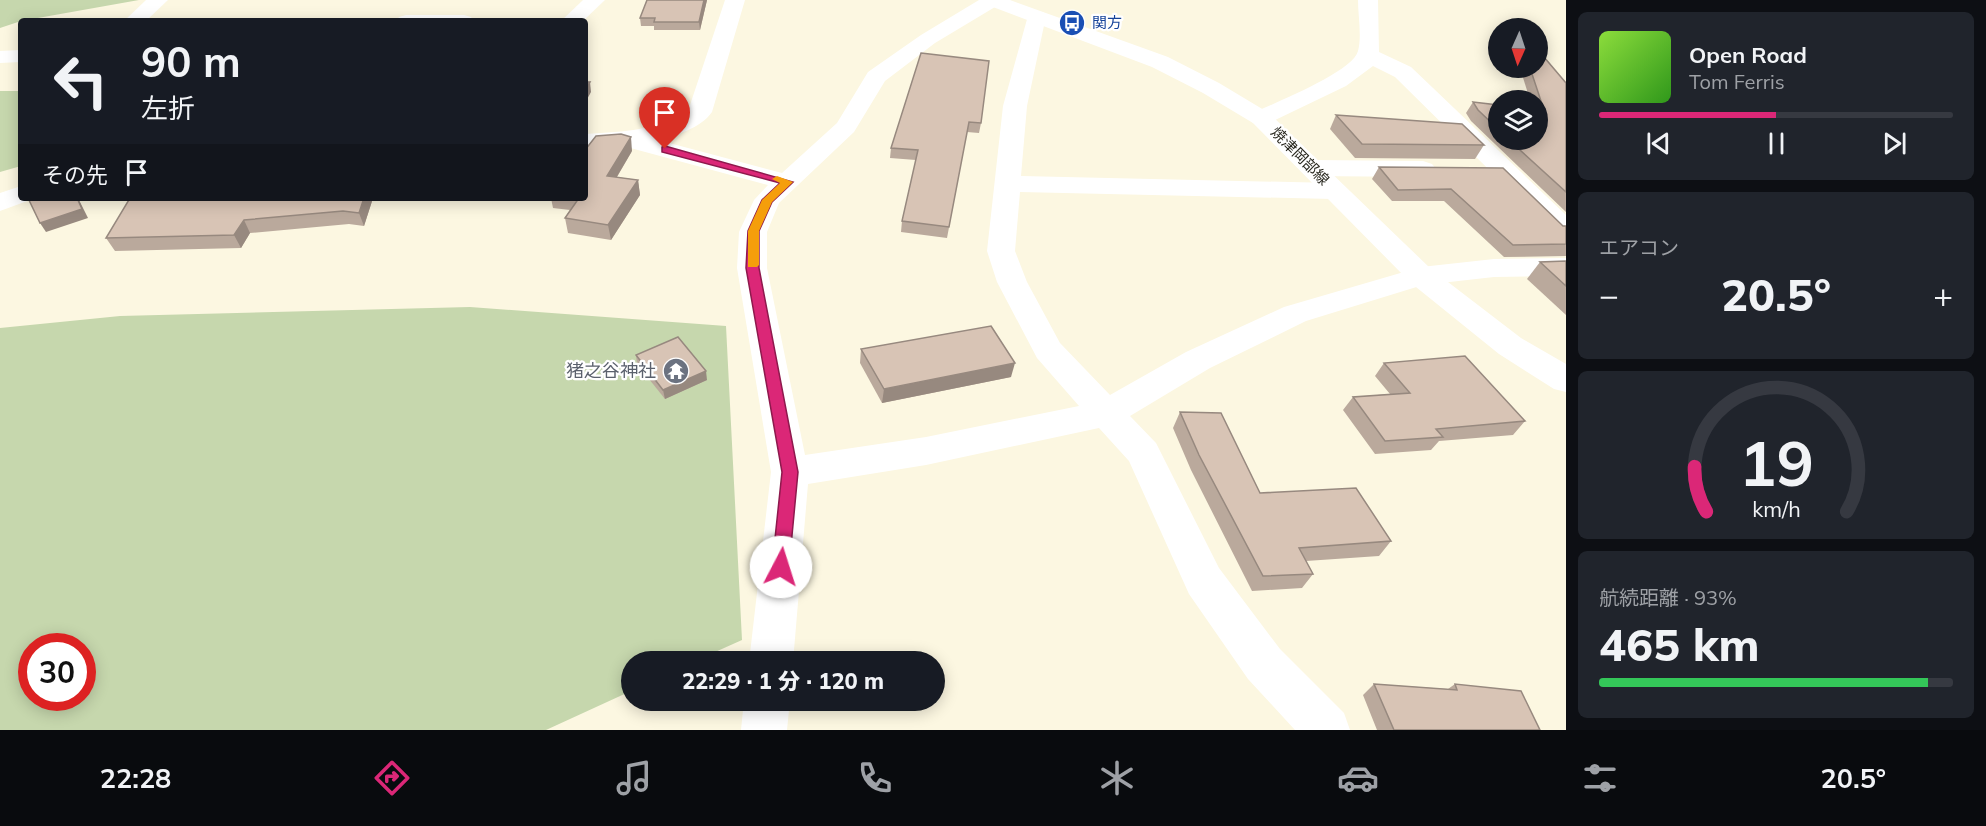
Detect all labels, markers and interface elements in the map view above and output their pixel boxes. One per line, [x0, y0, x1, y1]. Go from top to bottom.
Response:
bus stop icon: 関方 [1057, 8, 1087, 38]
place label: 関方 [1092, 13, 1122, 32]
north arrow [1488, 18, 1548, 78]
map controls [1488, 18, 1548, 150]
text: 90 m [141, 35, 241, 88]
text: Open Road [1689, 41, 1807, 69]
icon: left [42, 42, 120, 120]
text: Tom Ferris [1689, 69, 1785, 94]
pin [639, 87, 690, 149]
button: layers [1488, 90, 1548, 150]
text: 左折 [141, 91, 195, 125]
icon: arrive [648, 96, 681, 129]
street label: 焼津岡部線 [1267, 122, 1334, 189]
icon: previous [1642, 127, 1675, 160]
icon: pause [1760, 127, 1793, 160]
icon: next [1878, 127, 1911, 160]
icon: arrive [120, 156, 153, 189]
text: その先 [42, 161, 108, 189]
text: エアコン [1599, 235, 1679, 260]
text: 20.5° [1721, 266, 1831, 322]
text: − [1599, 274, 1619, 315]
text: + [1933, 274, 1953, 315]
temple icon: 猪之谷神社 [661, 356, 691, 386]
place label: 猪之谷神社 [566, 359, 656, 382]
text: 19 [1739, 423, 1813, 502]
text: km/h [1752, 495, 1800, 522]
position arrow [749, 535, 813, 599]
text: 航続距離 · 93% [1599, 585, 1737, 610]
text: 465 km [1599, 616, 1760, 672]
speed limit sign: 30 [18, 633, 96, 711]
text: 22:29 · 1 分 · 120 m [682, 667, 884, 695]
icon: directions [371, 757, 413, 799]
icon: music [613, 757, 655, 799]
icon: phone [854, 757, 896, 799]
icon: climate [1096, 757, 1138, 799]
icon: car [1337, 757, 1379, 799]
icon: filters [1579, 757, 1621, 799]
text: 22:28 [100, 761, 171, 795]
text: 20.5° [1821, 761, 1886, 795]

